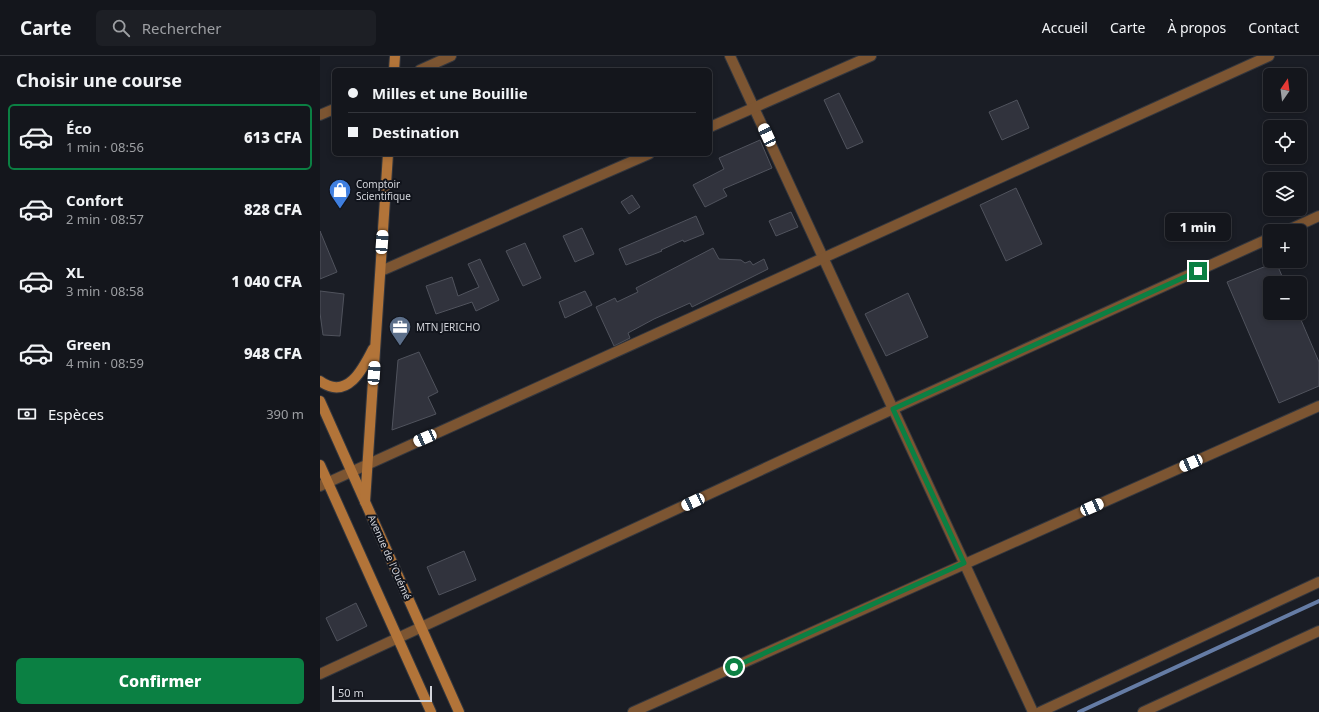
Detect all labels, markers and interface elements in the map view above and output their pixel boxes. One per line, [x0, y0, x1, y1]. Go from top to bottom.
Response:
search box [96, 10, 376, 46]
text: Carte [20, 15, 72, 41]
icon: search [110, 17, 132, 39]
text: Rechercher [142, 18, 221, 38]
text: Accueil [1042, 18, 1088, 37]
text: Carte [1110, 18, 1145, 37]
text: À propos [1167, 18, 1226, 37]
text: Contact [1248, 18, 1299, 37]
text: Choisir une course [16, 68, 182, 92]
north arrow [1263, 68, 1307, 112]
map controls [1263, 68, 1307, 320]
text: Milles et une Bouillie [372, 83, 528, 103]
text: Éco [66, 118, 92, 138]
icon: car [18, 119, 54, 155]
button: locate [1263, 120, 1307, 164]
text: Destination [372, 122, 459, 142]
car [756, 122, 778, 148]
text: 613 CFA [244, 127, 302, 147]
text: 1 min · 08:56 [66, 138, 144, 156]
button: layers [1263, 172, 1307, 216]
shop icon: Comptoir Scientifique [327, 177, 353, 210]
place label: Comptoir Scientifique [356, 177, 411, 203]
text: Confort [66, 190, 123, 210]
icon: car [18, 191, 54, 227]
text: 828 CFA [244, 199, 302, 219]
text: 2 min · 08:57 [66, 210, 144, 228]
callout: 1 min [1165, 213, 1231, 241]
text: 1 min [1180, 218, 1216, 236]
button: + [1263, 224, 1307, 268]
car [375, 230, 389, 254]
text: XL [66, 262, 84, 282]
route end [1189, 262, 1207, 280]
icon: car [18, 263, 54, 299]
text: 1 040 CFA [231, 271, 302, 291]
button: − [1263, 276, 1307, 320]
text: 3 min · 08:58 [66, 282, 144, 300]
office icon: MTN JERICHO [387, 314, 413, 347]
place label: MTN JERICHO [416, 320, 480, 334]
text: Green [66, 334, 111, 354]
icon: car [18, 335, 54, 371]
text: 948 CFA [244, 343, 302, 363]
text: 4 min · 08:59 [66, 354, 144, 372]
car [367, 361, 381, 385]
icon: cash [16, 403, 38, 425]
text: Espèces [48, 404, 104, 424]
text: 390 m [266, 405, 304, 423]
car [412, 428, 438, 448]
car [1178, 453, 1204, 473]
car [680, 491, 706, 513]
car [1079, 497, 1105, 517]
street label: Avenue de l'Ouémé [365, 512, 415, 602]
button: Confirmer [16, 658, 304, 704]
route start [725, 658, 743, 676]
scale bar [332, 684, 432, 703]
text: 50 m [338, 685, 364, 700]

